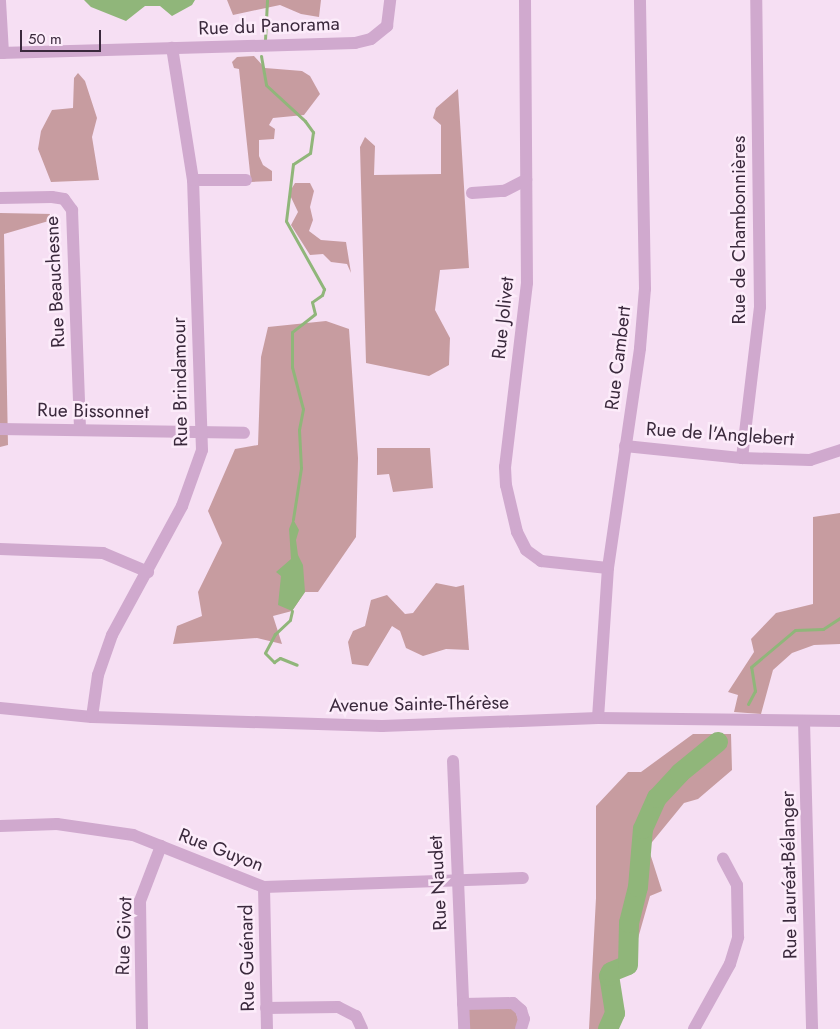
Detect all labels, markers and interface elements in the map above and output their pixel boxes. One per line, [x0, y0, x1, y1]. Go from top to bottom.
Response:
street label: Rue du Panorama [198, 12, 340, 40]
scale bar [22, 20, 104, 52]
text: 50 m [28, 28, 62, 50]
street label: Rue de Chambonnières [728, 136, 750, 324]
street label: Rue Beauchesne [40, 216, 70, 348]
street label: Rue Jolivet [487, 276, 519, 360]
street label: Rue Cambert [600, 305, 636, 411]
street label: Rue Brindamour [167, 317, 193, 447]
street label: Rue Bissonnet [37, 399, 149, 423]
street label: Rue de l'Anglebert [645, 417, 795, 451]
street label: Avenue Sainte-Thérèse [329, 691, 509, 717]
street label: Rue Lauréat-Bélanger [776, 791, 802, 959]
street label: Rue Guyon [175, 823, 267, 877]
street label: Rue Naudet [424, 835, 452, 931]
street label: Rue Givot [111, 896, 137, 976]
street label: Rue Guénard [235, 904, 259, 1012]

